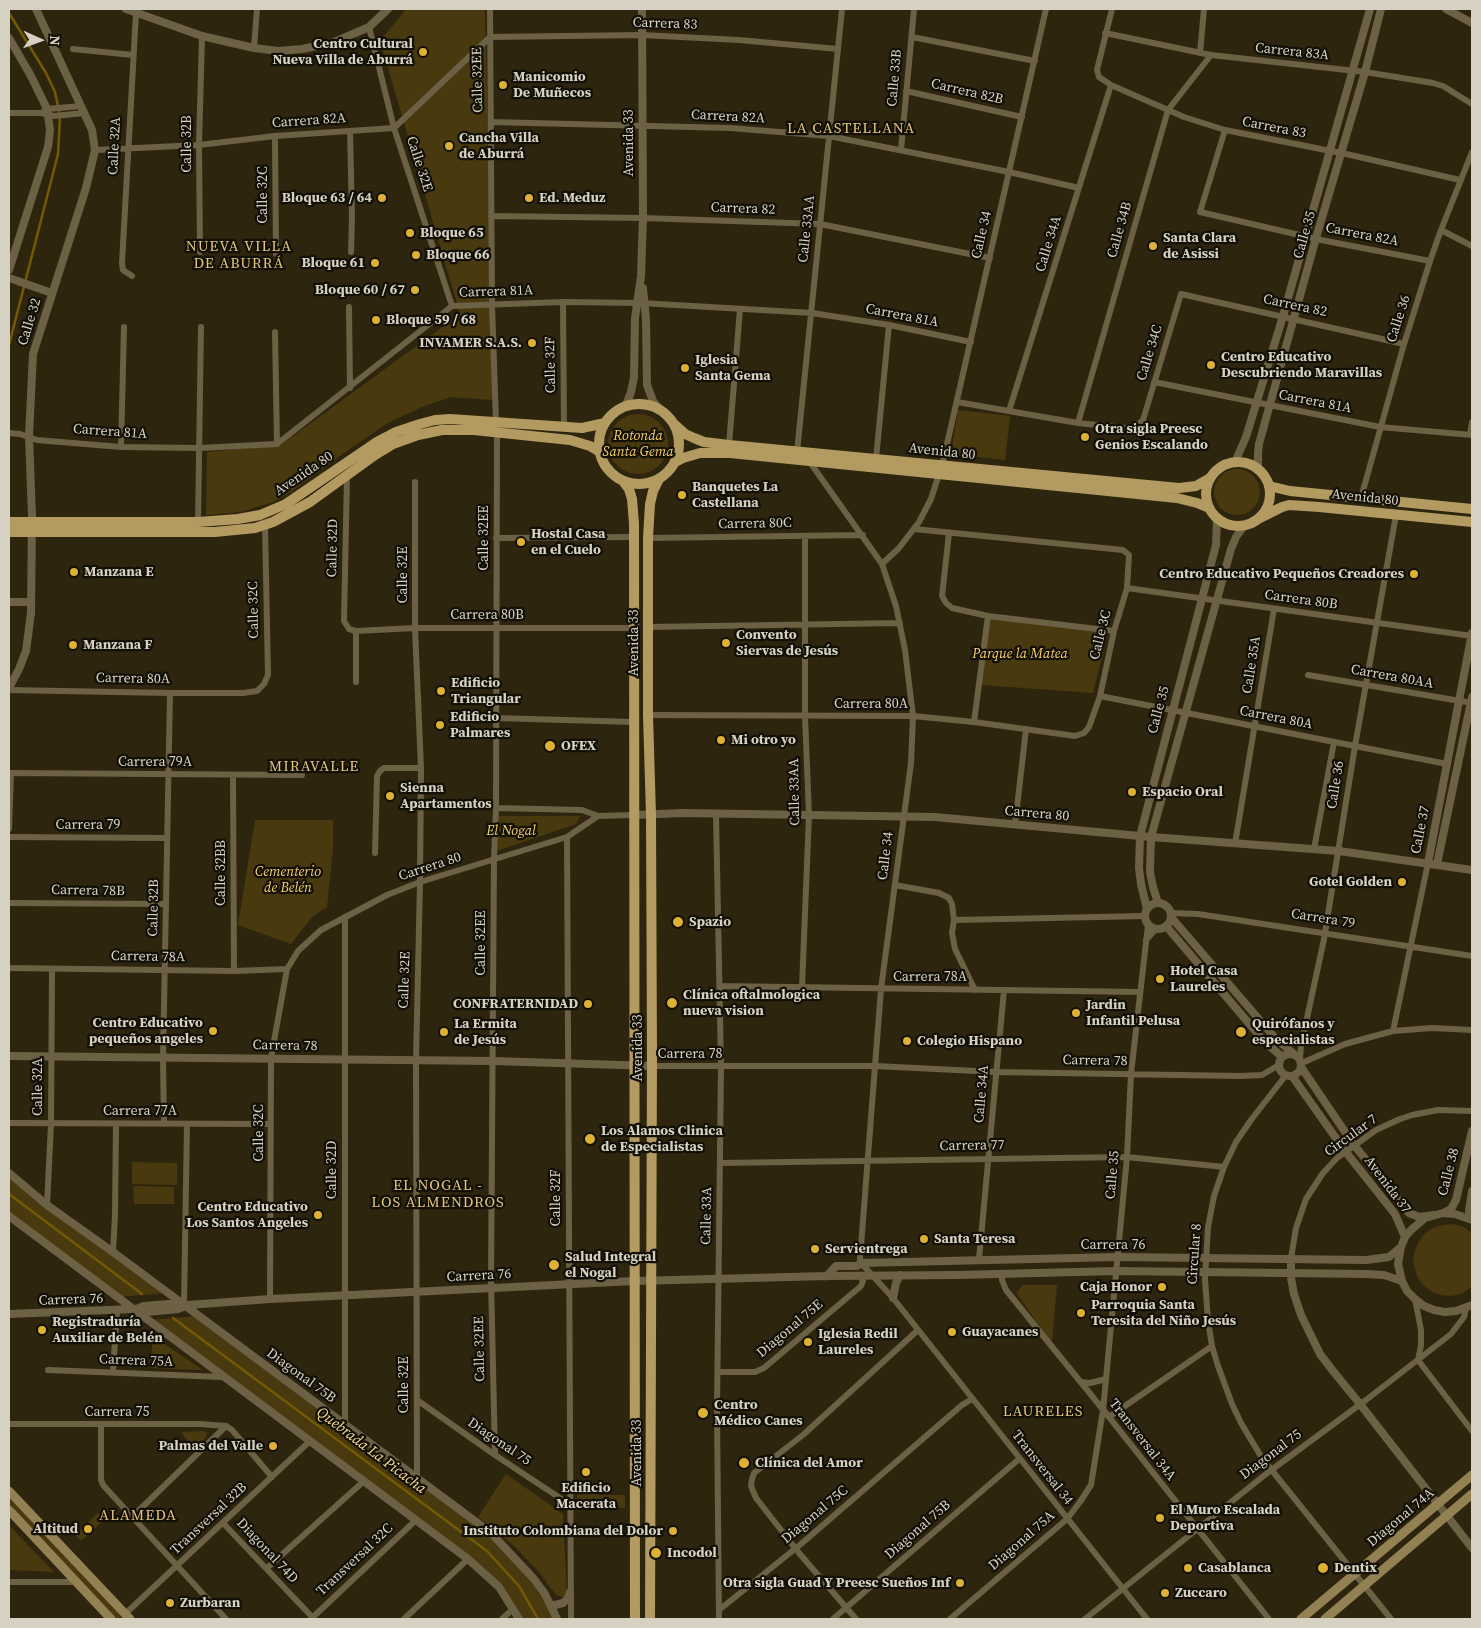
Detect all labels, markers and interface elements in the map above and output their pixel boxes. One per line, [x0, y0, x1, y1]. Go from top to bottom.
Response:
street label: Carrera 83 [632, 14, 698, 34]
north arrow [15, 15, 65, 65]
text: N [45, 35, 65, 46]
place label: Centro Cultural Nueva Villa de Aburrá [272, 36, 413, 68]
street label: Carrera 83A [1254, 40, 1330, 64]
marker: Centro Cultural Nueva Villa de Aburrá [417, 46, 429, 58]
street label: Calle 32EE [469, 47, 487, 113]
street label: Calle 33B [884, 49, 906, 107]
place label: Manicomio De Muñecos [513, 69, 591, 102]
street label: Carrera 82B [929, 76, 1005, 108]
marker: Manicomio De Muñecos [497, 79, 509, 91]
street label: Carrera 82A [691, 107, 765, 127]
street label: Avenida 33 [621, 109, 637, 177]
street label: Carrera 82A [271, 110, 347, 132]
street label: Carrera 83 [1241, 114, 1307, 142]
street label: Calle 32B [179, 115, 195, 173]
street label: Calle 32A [105, 117, 125, 175]
district label: LA CASTELLANA [785, 120, 917, 138]
place label: Cancha Villa de Aburrá [459, 130, 539, 162]
street label: Calle 32E [402, 134, 436, 194]
marker: Cancha Villa de Aburrá [443, 140, 455, 152]
street label: Calle 32C [255, 166, 271, 224]
place label: Bloque 63 / 64 [282, 190, 372, 206]
place label: Ed. Meduz [539, 190, 605, 206]
marker: Bloque 63 / 64 [376, 192, 388, 204]
marker: Ed. Meduz [523, 192, 535, 204]
street label: Calle 33AA [795, 195, 819, 263]
street label: Carrera 82 [710, 199, 776, 219]
street label: Calle 34B [1104, 200, 1136, 260]
street label: Calle 34 [968, 209, 996, 261]
street label: Calle 35 [1290, 209, 1320, 261]
street label: Calle 34A [1032, 214, 1066, 274]
street label: Carrera 82A [1324, 220, 1400, 250]
place label: Bloque 65 [420, 225, 484, 241]
marker: Bloque 65 [404, 227, 416, 239]
place label: Santa Clara de Asissi [1163, 230, 1236, 262]
district label: NUEVA VILLA DE ABURRÁ [184, 238, 294, 273]
marker: Santa Clara de Asissi [1147, 240, 1159, 252]
place label: Bloque 66 [426, 247, 490, 263]
marker: Bloque 66 [410, 249, 422, 261]
place label: Bloque 61 [301, 255, 365, 271]
marker: Bloque 61 [369, 257, 381, 269]
place label: Bloque 60 / 67 [315, 282, 405, 298]
street label: Carrera 81A [459, 282, 533, 302]
marker: Bloque 60 / 67 [409, 284, 421, 296]
street label: Carrera 82 [1262, 291, 1328, 321]
street label: Calle 36 [1383, 293, 1415, 345]
street label: Calle 32 [15, 296, 45, 348]
street label: Carrera 81A [864, 301, 940, 331]
place label: Bloque 59 / 68 [386, 312, 476, 328]
marker: Bloque 59 / 68 [370, 314, 382, 326]
street label: Calle 34C [1134, 323, 1166, 383]
place label: INVAMER S.A.S. [419, 335, 522, 351]
street label: Calle 32F [542, 336, 560, 394]
marker: INVAMER S.A.S. [526, 337, 538, 349]
place label: Centro Educativo Descubriendo Maravillas [1221, 349, 1382, 382]
place label: Iglesia Santa Gema [695, 352, 771, 384]
marker: Centro Educativo Descubriendo Maravillas [1205, 359, 1217, 371]
marker: Iglesia Santa Gema [679, 362, 691, 374]
street label: Carrera 81A [1277, 387, 1353, 417]
street label: Carrera 81A [72, 421, 148, 443]
place label: Otra sigla Preesc Genios Escalando [1095, 421, 1208, 454]
park label: Rotonda Santa Gema [603, 428, 673, 461]
marker: Otra sigla Preesc Genios Escalando [1079, 431, 1091, 443]
street label: Avenida 80 [908, 440, 976, 464]
street label: Avenida 80 [271, 448, 337, 500]
place label: Banquetes La Castellana [692, 479, 778, 512]
street label: Avenida 80 [1331, 486, 1399, 510]
marker: Banquetes La Castellana [676, 489, 688, 501]
street label: Calle 32EE [476, 505, 492, 571]
street label: Carrera 80C [718, 515, 792, 533]
street label: Calle 32D [324, 519, 342, 577]
place label: Hostal Casa en el Cuelo [531, 526, 605, 558]
marker: Hostal Casa en el Cuelo [515, 536, 527, 548]
street label: Calle 32E [395, 546, 411, 604]
place label: Manzana E [84, 564, 153, 580]
marker: Manzana E [68, 566, 80, 578]
place label: Centro Educativo Pequeños Creadores [1159, 566, 1404, 582]
marker: Centro Educativo Pequeños Creadores [1408, 568, 1420, 580]
street label: Calle 32C [245, 581, 263, 639]
street label: Carrera 80B [1263, 587, 1339, 613]
street label: Carrera 80B [450, 607, 524, 623]
street label: Calle 3C [1087, 608, 1115, 662]
street label: Avenida 33 [626, 609, 642, 677]
place label: Convento Siervas de Jesús [736, 627, 838, 660]
street label: Calle 35A [1239, 635, 1265, 695]
place label: Manzana F [83, 637, 152, 653]
marker: Convento Siervas de Jesús [720, 637, 732, 649]
marker: Manzana F [67, 639, 79, 651]
park label: Parque la Matea [972, 646, 1068, 662]
street label: Carrera 80AA [1349, 661, 1435, 693]
street label: Carrera 80A [96, 670, 170, 688]
place label: Edificio Triangular [451, 675, 521, 708]
street label: Calle 35 [1145, 684, 1173, 736]
marker: Edificio Triangular [435, 685, 447, 697]
street label: Carrera 80A [834, 696, 908, 712]
street label: Carrera 80A [1238, 703, 1314, 733]
place label: Edificio Palmares [450, 709, 510, 742]
marker: Edificio Palmares [434, 719, 446, 731]
place label: Mi otro yo [731, 732, 796, 748]
marker: Mi otro yo [715, 734, 727, 746]
place label: OFEX [561, 738, 596, 754]
marker: OFEX [543, 739, 557, 753]
street label: Carrera 79A [118, 754, 192, 770]
district label: MIRAVALLE [268, 758, 360, 776]
street label: Calle 33AA [786, 758, 804, 826]
street label: Calle 36 [1324, 760, 1348, 810]
place label: Sienna Apartamentos [400, 780, 492, 812]
place label: Espacio Oral [1142, 784, 1223, 800]
marker: Espacio Oral [1126, 786, 1138, 798]
marker: Sienna Apartamentos [384, 790, 396, 802]
street label: Carrera 80 [1004, 803, 1070, 825]
street label: Calle 37 [1408, 804, 1434, 856]
street label: Carrera 79 [56, 817, 120, 833]
park label: El Nogal [486, 823, 536, 839]
street label: Calle 34 [875, 831, 897, 881]
street label: Calle 32BB [213, 840, 229, 906]
street label: Carrera 80 [397, 849, 463, 885]
park label: Cementerio de Belén [255, 864, 321, 896]
place label: Gotel Golden [1309, 874, 1392, 890]
marker: Gotel Golden [1396, 876, 1408, 888]
street label: Calle 32B [145, 879, 163, 937]
street label: Carrera 78B [51, 882, 125, 900]
street label: Carrera 79 [1290, 906, 1356, 932]
street label: Calle 32EE [473, 910, 489, 976]
place label: Spazio [689, 914, 731, 930]
marker: Spazio [671, 915, 685, 929]
street label: Carrera 78A [111, 948, 185, 966]
street label: Calle 32E [396, 951, 414, 1009]
place label: Hotel Casa Laureles [1170, 963, 1238, 996]
street label: Carrera 78A [893, 969, 967, 985]
marker: Hotel Casa Laureles [1154, 973, 1166, 985]
place label: Clínica oftalmologica nueva vision [683, 987, 820, 1020]
place label: CONFRATERNIDAD [453, 996, 578, 1012]
marker: Clínica oftalmologica nueva vision [665, 996, 679, 1010]
place label: Jardin Infantil Pelusa [1086, 997, 1180, 1030]
marker: CONFRATERNIDAD [582, 998, 594, 1010]
marker: Jardin Infantil Pelusa [1070, 1007, 1082, 1019]
street label: Avenida 33 [630, 1014, 646, 1082]
place label: Centro Educativo pequeños angeles [89, 1015, 203, 1048]
place label: La Ermita de Jesús [454, 1016, 517, 1048]
place label: Quirófanos y especialistas [1252, 1016, 1335, 1048]
marker: Centro Educativo pequeños angeles [207, 1025, 219, 1037]
marker: Quirófanos y especialistas [1234, 1025, 1248, 1039]
marker: La Ermita de Jesús [438, 1026, 450, 1038]
place label: Colegio Hispano [917, 1033, 1022, 1049]
marker: Colegio Hispano [901, 1035, 913, 1047]
street label: Carrera 78 [252, 1037, 318, 1055]
street label: Carrera 78 [658, 1046, 722, 1062]
street label: Carrera 78 [1062, 1052, 1128, 1070]
street label: Calle 32A [30, 1058, 46, 1116]
street label: Calle 34A [971, 1064, 993, 1124]
street label: Carrera 77A [103, 1103, 177, 1119]
street label: Calle 32C [251, 1104, 267, 1162]
street label: Circular 7 [1321, 1111, 1381, 1161]
place label: Los Alamos Clinica de Especialistas [601, 1123, 723, 1156]
marker: Los Alamos Clinica de Especialistas [583, 1132, 597, 1146]
street label: Carrera 77 [939, 1137, 1005, 1155]
street label: Calle 32D [324, 1141, 340, 1199]
street label: Calle 38 [1435, 1146, 1463, 1198]
street label: Calle 35 [1103, 1150, 1123, 1200]
street label: Avenida 37 [1360, 1153, 1414, 1217]
street label: Calle 32F [548, 1170, 564, 1226]
district label: EL NOGAL - LOS ALMENDROS [370, 1177, 506, 1212]
street label: Calle 33A [698, 1187, 716, 1245]
place label: Centro Educativo Los Santos Angeles [186, 1199, 308, 1232]
marker: Centro Educativo Los Santos Angeles [312, 1209, 324, 1221]
street label: Circular 8 [1184, 1223, 1206, 1285]
place label: Santa Teresa [934, 1231, 1015, 1247]
marker: Santa Teresa [918, 1233, 930, 1245]
street label: Carrera 76 [1081, 1237, 1145, 1253]
place label: Servientrega [825, 1241, 908, 1257]
marker: Servientrega [809, 1243, 821, 1255]
place label: Salud Integral el Nogal [565, 1249, 656, 1282]
marker: Salud Integral el Nogal [547, 1258, 561, 1272]
street label: Carrera 76 [446, 1266, 512, 1286]
place label: Caja Honor [1080, 1279, 1152, 1295]
marker: Caja Honor [1156, 1281, 1168, 1293]
street label: Carrera 76 [38, 1290, 104, 1310]
street label: Diagonal 75E [753, 1296, 827, 1362]
place label: Parroquia Santa Teresita del Niño Jesús [1091, 1297, 1236, 1330]
marker: Parroquia Santa Teresita del Niño Jesús [1075, 1307, 1087, 1319]
place label: Registraduría Auxiliar de Belén [52, 1314, 163, 1346]
street label: Calle 32EE [471, 1316, 489, 1382]
marker: Registraduría Auxiliar de Belén [36, 1324, 48, 1336]
place label: Guayacanes [962, 1324, 1038, 1340]
place label: Iglesia Redil Laureles [818, 1326, 898, 1358]
marker: Guayacanes [946, 1326, 958, 1338]
marker: Iglesia Redil Laureles [802, 1336, 814, 1348]
street label: Diagonal 75B [263, 1345, 339, 1407]
street label: Carrera 75A [99, 1351, 173, 1371]
street label: Calle 32E [396, 1356, 412, 1414]
street label: Transversal 34A [1105, 1396, 1179, 1484]
place label: Centro Médico Canes [714, 1397, 803, 1430]
district label: LAURELES [1002, 1403, 1084, 1421]
street label: Carrera 75 [85, 1404, 149, 1420]
water label: Quebrada La Picacha [313, 1404, 429, 1498]
marker: Centro Médico Canes [696, 1406, 710, 1420]
street label: Diagonal 75 [464, 1415, 534, 1469]
street label: Avenida 33 [629, 1419, 645, 1487]
street label: Diagonal 75 [1237, 1426, 1305, 1484]
street label: Transversal 34 [1008, 1427, 1076, 1509]
place label: Palmas del Valle [158, 1438, 263, 1454]
marker: Palmas del Valle [267, 1440, 279, 1452]
place label: Clínica del Amor [755, 1455, 863, 1471]
marker: Clínica del Amor [737, 1456, 751, 1470]
marker: Edificio Macerata [580, 1466, 592, 1478]
street label: Transversal 32B [167, 1479, 251, 1559]
place label: Edificio Macerata [556, 1480, 616, 1512]
street label: Diagonal 75C [778, 1482, 852, 1548]
street label: Diagonal 74A [1364, 1485, 1438, 1551]
street label: Diagonal 75B [882, 1497, 954, 1563]
place label: El Muro Escalada Deportiva [1170, 1502, 1280, 1534]
district label: ALAMEDA [98, 1507, 178, 1525]
street label: Diagonal 75A [985, 1508, 1059, 1574]
marker: El Muro Escalada Deportiva [1154, 1512, 1166, 1524]
street label: Diagonal 74D [233, 1515, 301, 1587]
street label: Transversal 32C [313, 1520, 397, 1600]
place label: Altitud [33, 1521, 78, 1537]
marker: Altitud [82, 1523, 94, 1535]
place label: Instituto Colombiana del Dolor [463, 1523, 663, 1539]
marker: Instituto Colombiana del Dolor [667, 1525, 679, 1537]
place label: Incodol [667, 1545, 717, 1561]
marker: Incodol [649, 1546, 663, 1560]
place label: Casablanca [1198, 1560, 1271, 1576]
place label: Dentix [1334, 1560, 1377, 1576]
marker: Dentix [1316, 1561, 1330, 1575]
marker: Casablanca [1182, 1562, 1194, 1574]
place label: Otra sigla Guad Y Preesc Sueños Inf [723, 1575, 950, 1591]
marker: Otra sigla Guad Y Preesc Sueños Inf [954, 1577, 966, 1589]
place label: Zuccaro [1175, 1585, 1227, 1601]
marker: Zuccaro [1159, 1587, 1171, 1599]
place label: Zurbaran [180, 1595, 240, 1611]
marker: Zurbaran [164, 1597, 176, 1609]

